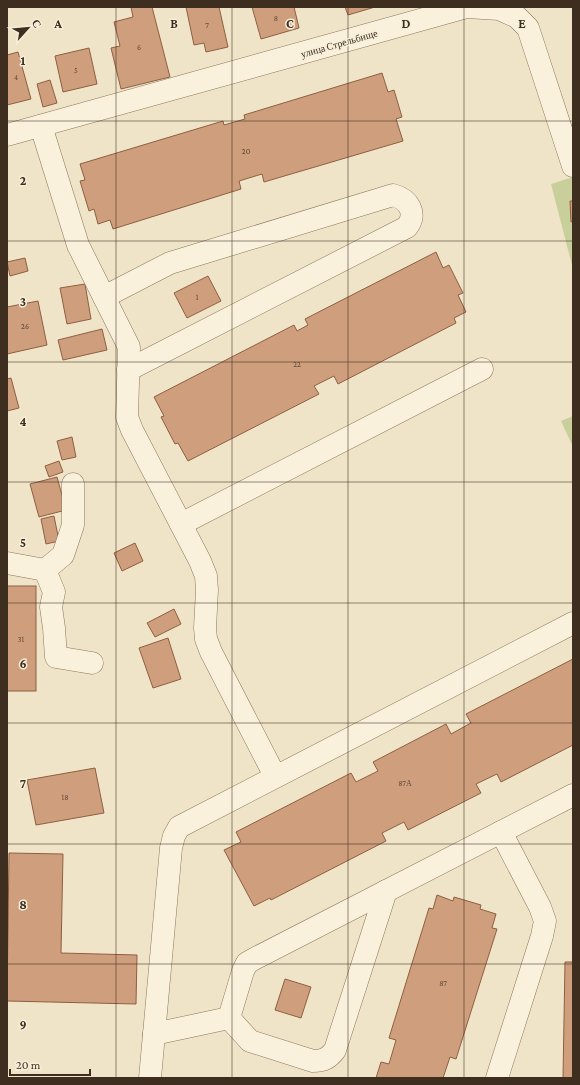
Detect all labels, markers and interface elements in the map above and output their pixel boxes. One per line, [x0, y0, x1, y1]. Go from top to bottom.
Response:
north arrow [8, 8, 48, 48]
house number: 8 [274, 14, 278, 23]
text: A [53, 16, 62, 31]
text: B [170, 16, 178, 31]
text: C [286, 16, 294, 31]
text: D [402, 16, 411, 31]
text: E [518, 16, 526, 31]
text: С [30, 17, 44, 30]
house number: 7 [205, 21, 209, 30]
street label: улица Стрельбище [300, 27, 379, 60]
house number: 6 [137, 43, 141, 52]
text: 1 [21, 53, 26, 68]
house number: 5 [74, 66, 78, 75]
house number: 4 [14, 73, 18, 82]
house number: 20 [242, 147, 251, 156]
text: 2 [20, 173, 27, 188]
house number: 1 [196, 293, 199, 302]
text: 3 [20, 294, 26, 309]
house number: 26 [21, 322, 29, 331]
house number: 22 [293, 360, 301, 369]
text: 4 [19, 414, 27, 429]
text: 5 [20, 535, 26, 550]
house number: 31 [18, 635, 25, 644]
text: 6 [19, 656, 27, 671]
text: 7 [20, 776, 26, 791]
house number: 87А [398, 779, 412, 788]
house number: 18 [62, 793, 68, 802]
text: 8 [19, 897, 27, 912]
house number: 87 [439, 979, 447, 988]
text: 9 [19, 1017, 27, 1032]
scale bar [10, 1051, 90, 1077]
text: 20 m [16, 1058, 41, 1072]

